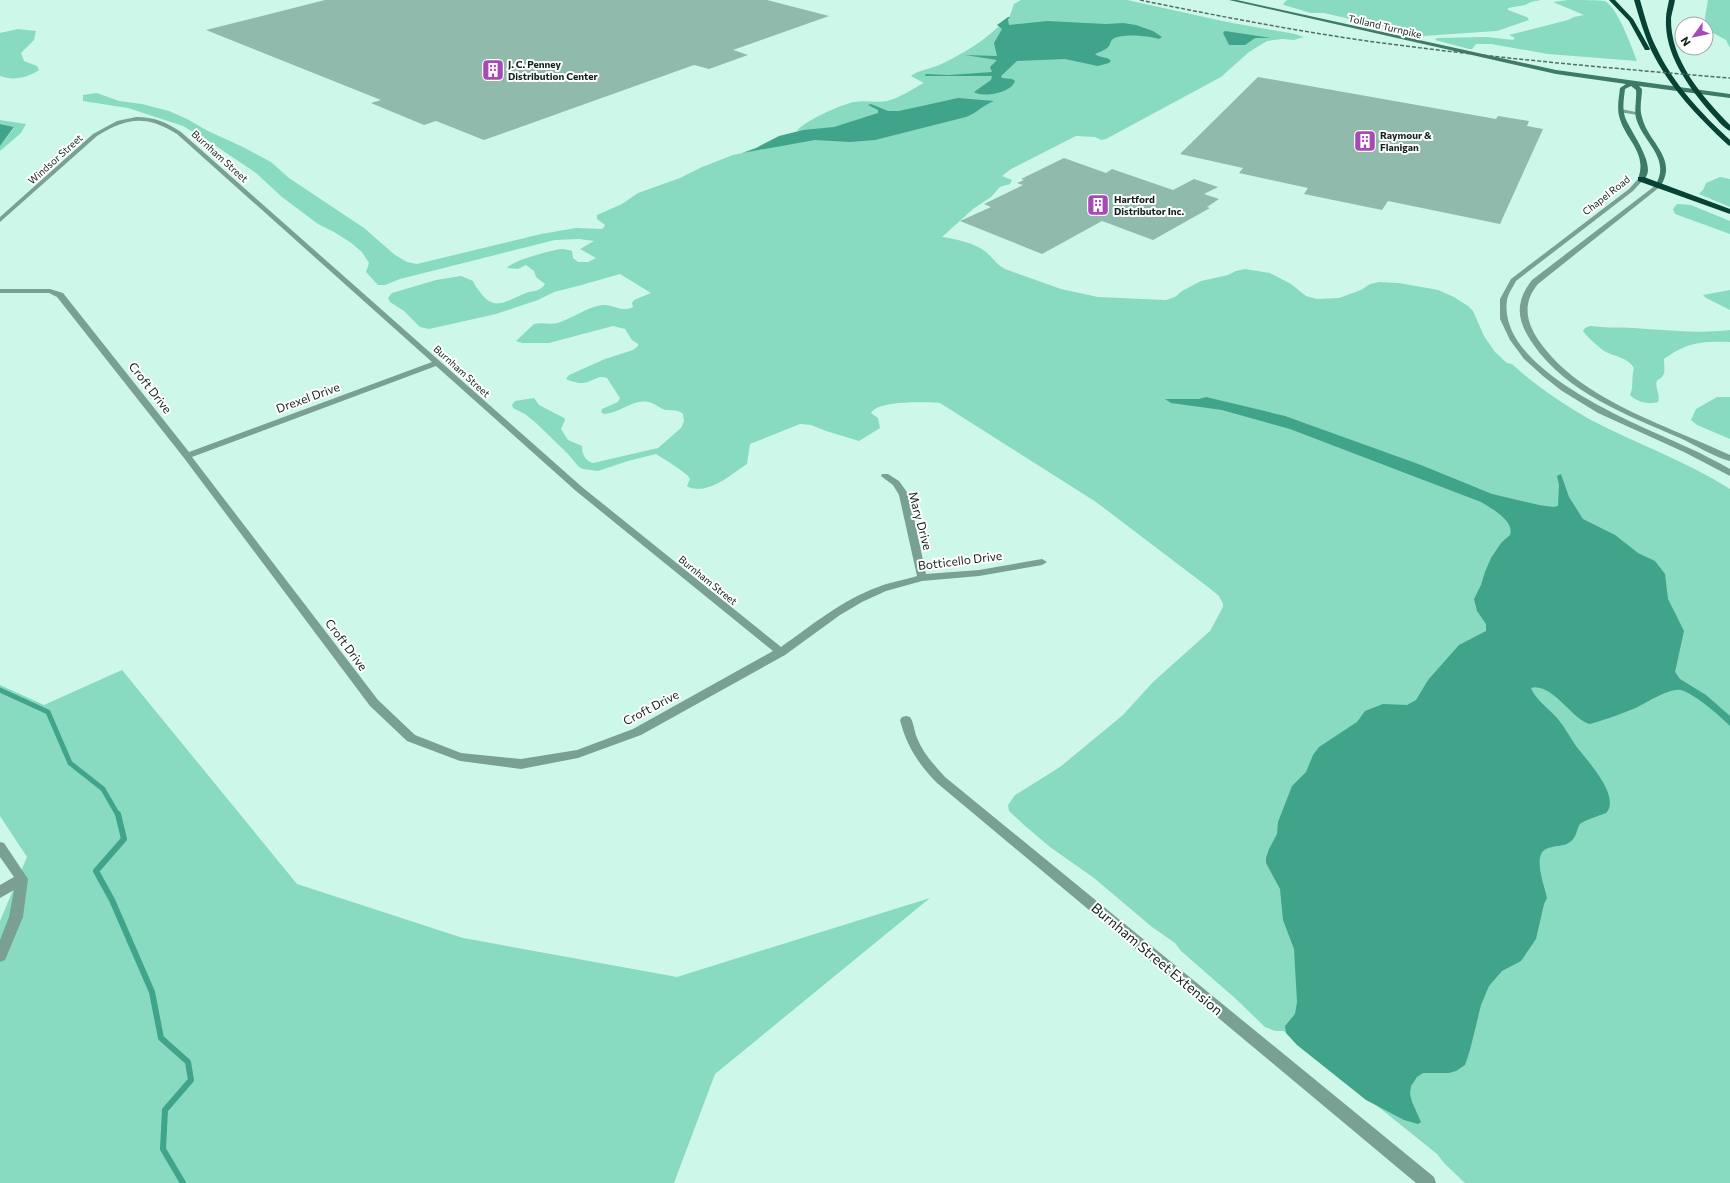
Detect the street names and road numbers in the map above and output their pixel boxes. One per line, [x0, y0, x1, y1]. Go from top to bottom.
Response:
street label: Tolland Turnpike [1347, 12, 1423, 40]
street label: Burnham Street [189, 128, 251, 184]
street label: Windsor Street [25, 131, 85, 187]
street label: Chapel Road [1580, 173, 1632, 217]
street label: Burnham Street [431, 343, 493, 399]
street label: Croft Drive [127, 359, 175, 416]
street label: Drexel Drive [274, 379, 341, 415]
street label: Mary Drive [906, 490, 935, 552]
street label: Botticello Drive [917, 548, 1003, 572]
street label: Burnham Street [676, 553, 740, 607]
street label: Croft Drive [323, 616, 371, 673]
street label: Croft Drive [620, 687, 681, 728]
street label: Burnham Street Extension [1088, 899, 1226, 1019]

